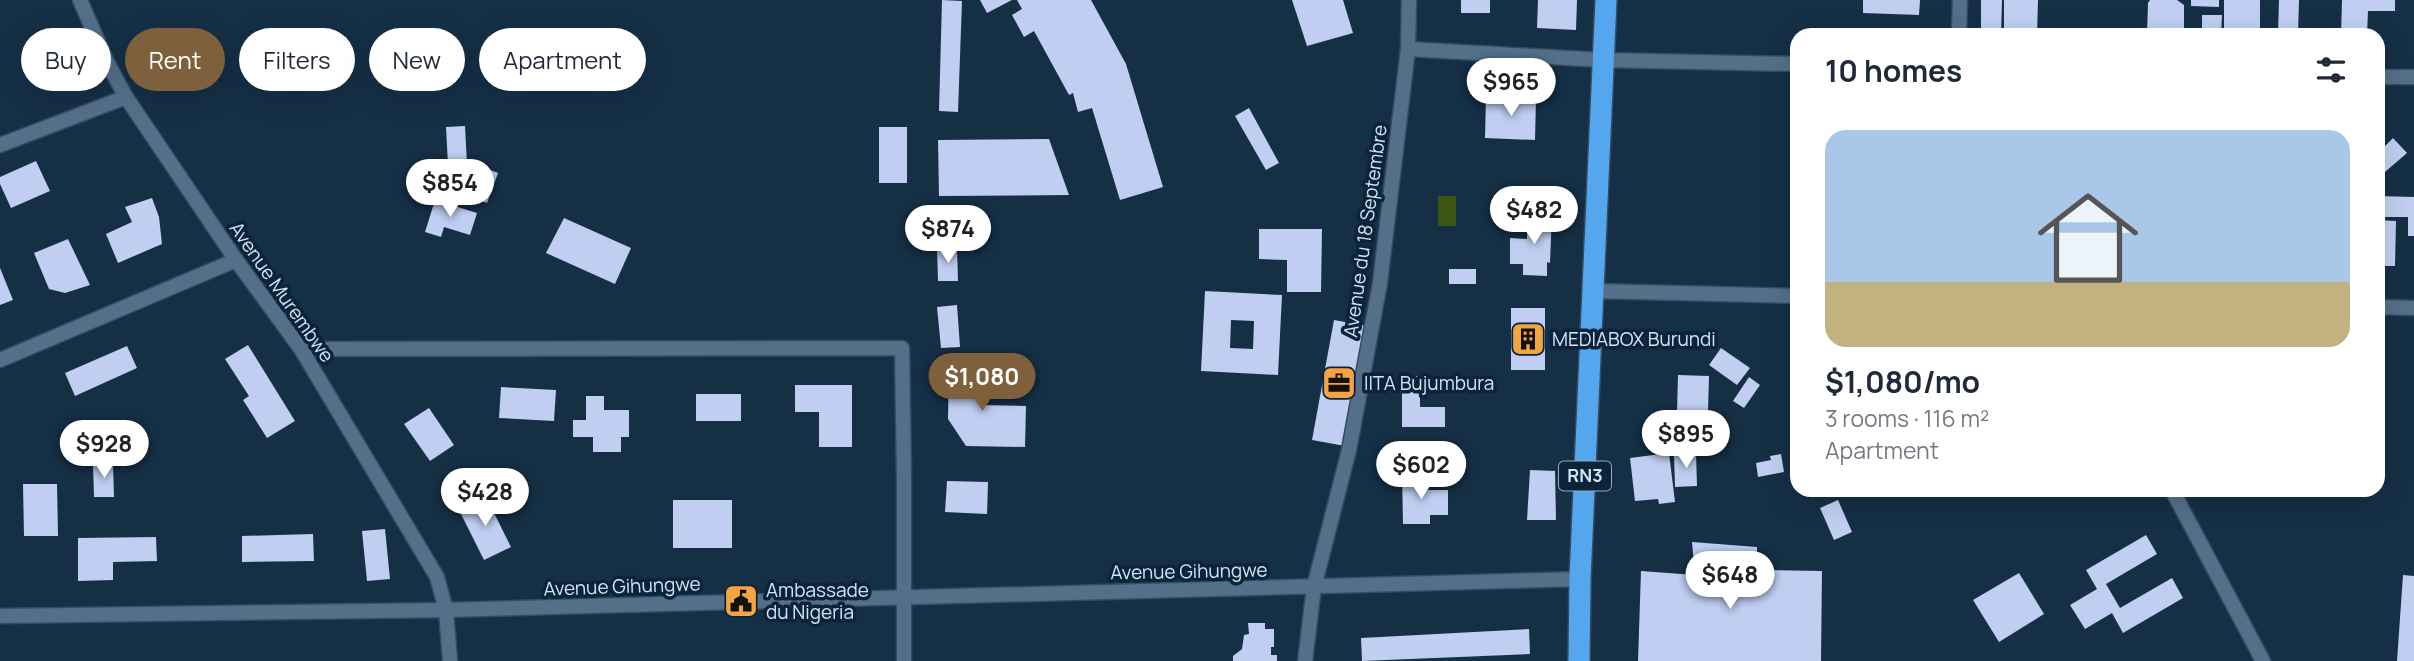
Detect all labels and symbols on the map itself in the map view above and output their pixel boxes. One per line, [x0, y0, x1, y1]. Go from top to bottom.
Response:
pin: $965 [1470, 58, 1552, 118]
street label: Avenue du 18 Septembre [1337, 123, 1393, 339]
pin: $854 [409, 160, 491, 219]
pin: $482 [1493, 187, 1575, 246]
pin: $874 [907, 205, 989, 265]
street label: Avenue Murembwe [224, 217, 340, 367]
building icon: MEDIABOX Burundi [1509, 320, 1547, 358]
place label: MEDIABOX Burundi [1552, 326, 1716, 352]
pin: $1,080 [925, 354, 1039, 413]
office icon: IITA Bujumbura [1320, 364, 1358, 402]
place label: IITA Bujumbura [1364, 370, 1494, 396]
pin: $895 [1645, 410, 1727, 470]
pin: $928 [63, 420, 145, 480]
pin: $602 [1380, 442, 1462, 501]
road number: RN3 [1559, 462, 1611, 490]
pin: $428 [444, 468, 526, 528]
pin: $648 [1689, 552, 1771, 611]
street label: Avenue Gihungwe [1110, 557, 1268, 585]
street label: Avenue Gihungwe [543, 570, 701, 602]
place label: Ambassade du Nigeria [766, 577, 869, 625]
public building icon: Ambassade du Nigeria [722, 582, 760, 620]

